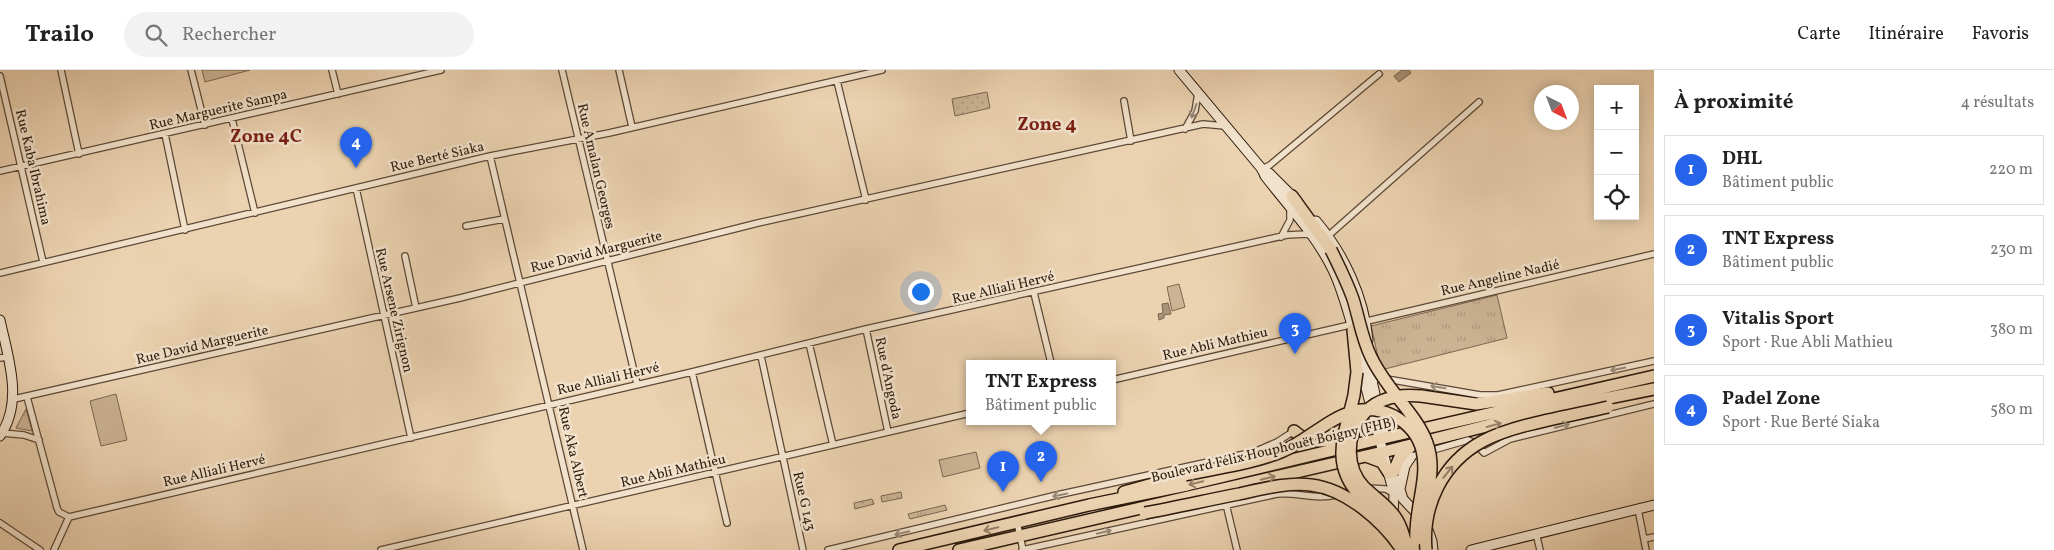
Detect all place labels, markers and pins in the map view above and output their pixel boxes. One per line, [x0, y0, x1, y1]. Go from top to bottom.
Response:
pin: 4 [340, 127, 372, 168]
pin: 3 [1279, 313, 1311, 354]
pin: 2 [1025, 441, 1057, 482]
pin: 1 [987, 451, 1019, 492]

